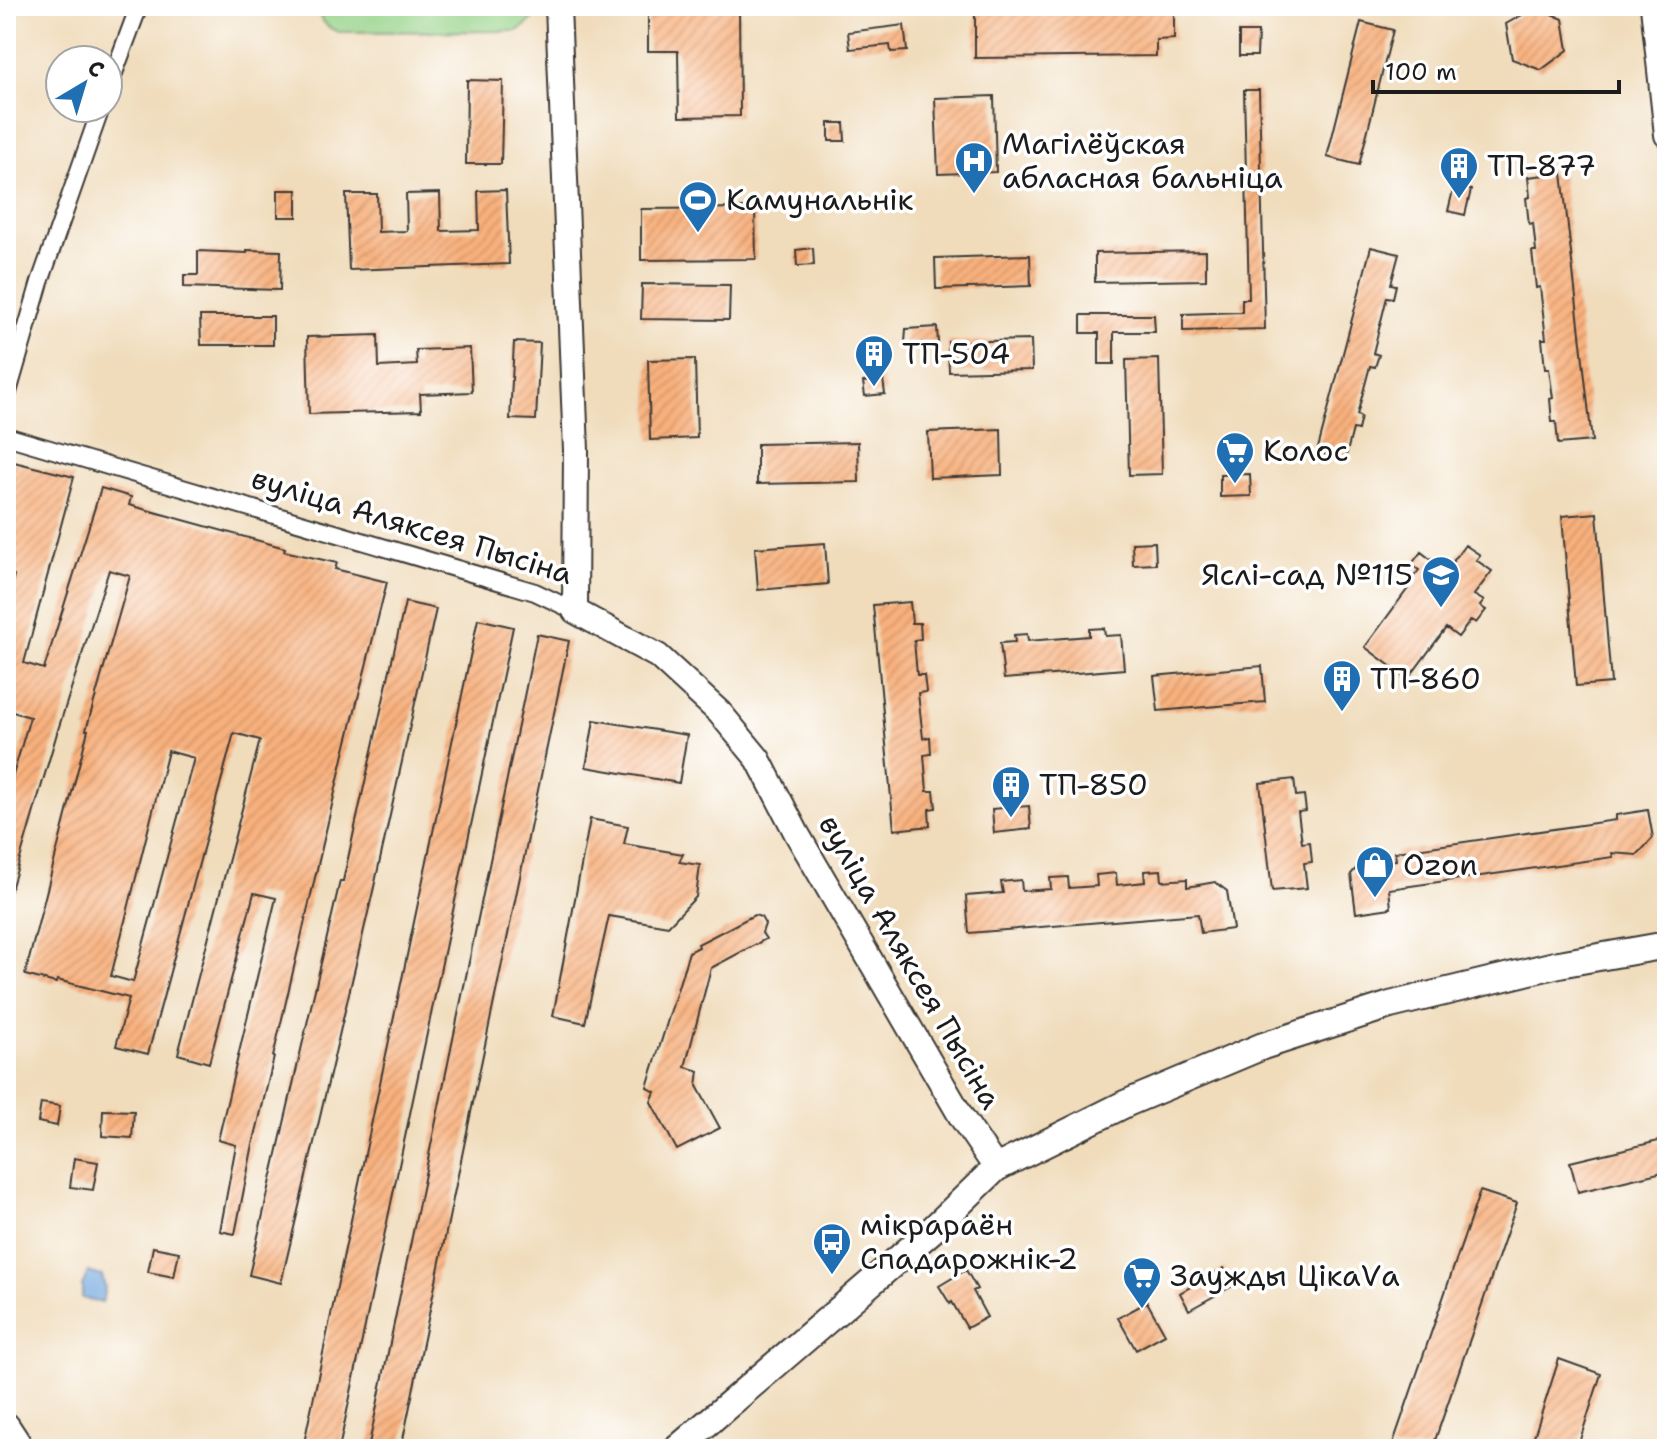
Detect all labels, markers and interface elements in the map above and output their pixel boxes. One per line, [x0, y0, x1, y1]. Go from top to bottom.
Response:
north arrow [44, 44, 124, 124]
scale bar [1373, 44, 1619, 94]
text: С [82, 53, 110, 84]
text: 100 m [1385, 56, 1457, 88]
place label: Магілёўская абласная бальніца [1002, 123, 1283, 198]
hospital icon: Магілёўская абласная бальніца [953, 140, 995, 195]
building icon: ТП-877 [1438, 145, 1480, 200]
place label: ТП-877 [1487, 145, 1596, 186]
sports icon: Камунальнік [677, 179, 719, 234]
place label: Камунальнік [726, 179, 914, 220]
building icon: ТП-504 [853, 333, 895, 388]
place label: ТП-504 [902, 333, 1010, 374]
supermarket icon: Колос [1214, 430, 1256, 485]
place label: Колос [1263, 430, 1349, 471]
street label: вуліца Аляксея Пысіна [247, 457, 578, 594]
place label: Яслі-сад №115 [1201, 554, 1413, 595]
school or university icon: Яслі-сад №115 [1420, 554, 1462, 609]
building icon: ТП-860 [1321, 658, 1363, 713]
place label: ТП-860 [1370, 658, 1481, 699]
building icon: ТП-850 [990, 764, 1032, 819]
place label: ТП-850 [1039, 764, 1148, 805]
street label: вуліца Аляксея Пысіна [809, 807, 1012, 1117]
shop icon: Ozon [1354, 844, 1396, 899]
place label: Ozon [1403, 844, 1478, 885]
place label: мікрараён Спадарожнік-2 [860, 1204, 1078, 1279]
bus stop icon: мікрараён Спадарожнік-2 [811, 1221, 853, 1276]
supermarket icon: Заужды ЦікаVа [1121, 1255, 1163, 1310]
place label: Заужды ЦікаVа [1170, 1255, 1400, 1296]

